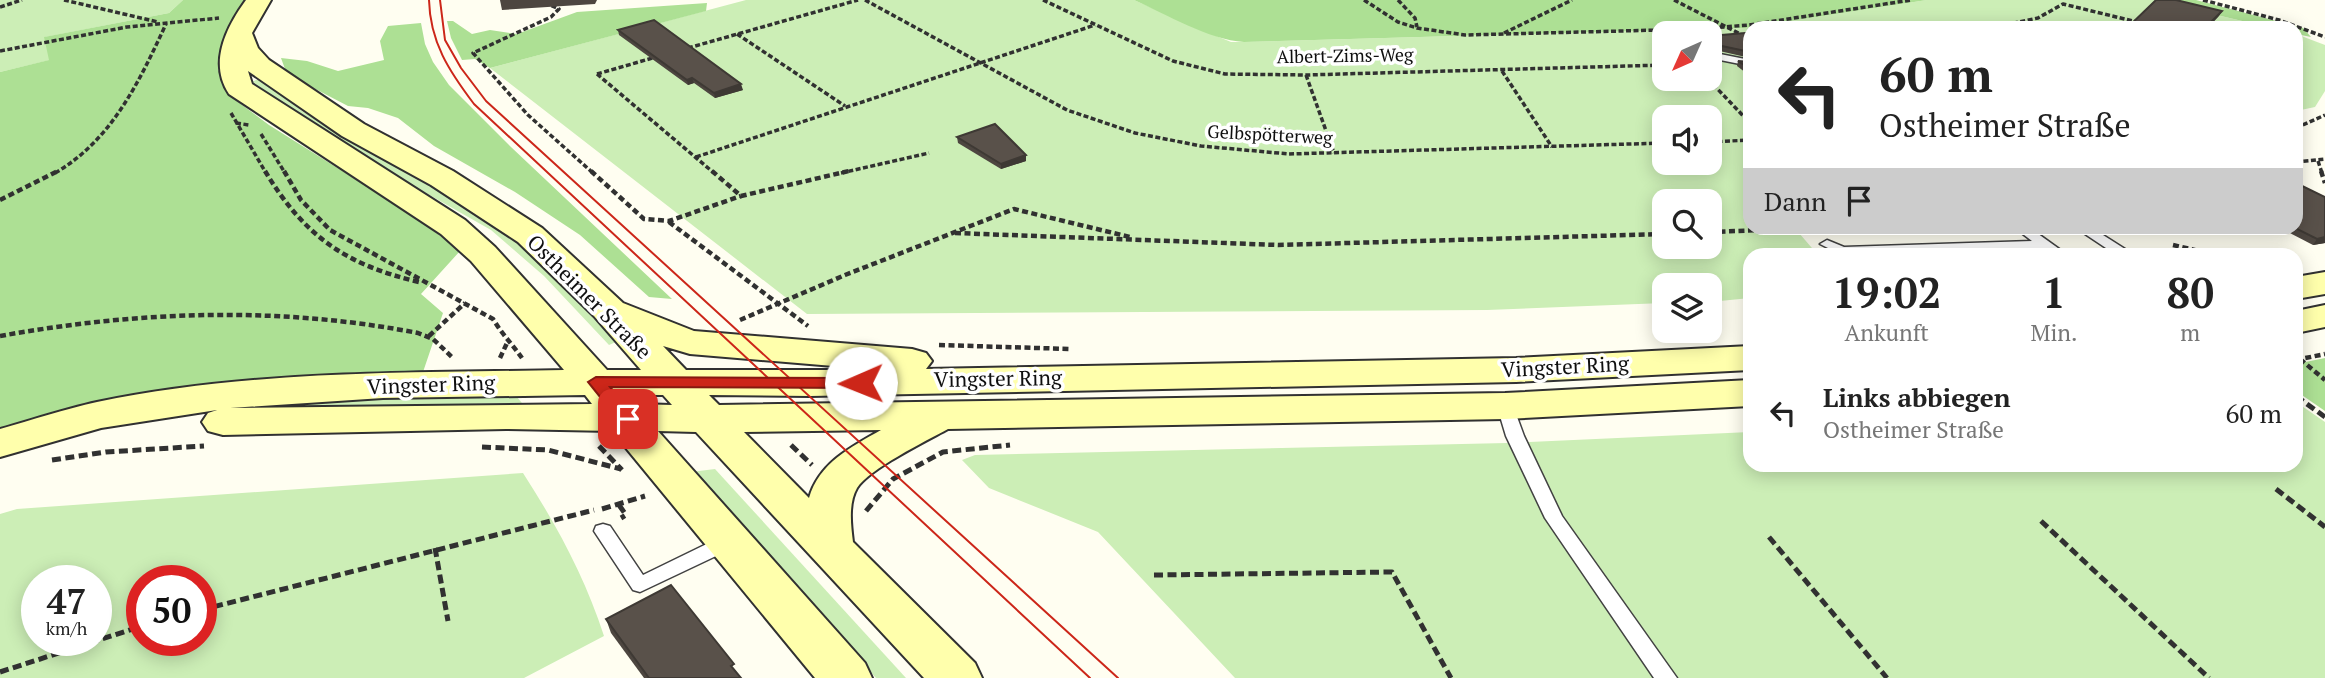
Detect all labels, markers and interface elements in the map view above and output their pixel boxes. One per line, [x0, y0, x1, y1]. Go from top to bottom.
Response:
north arrow [1652, 21, 1722, 91]
map controls [1652, 21, 1722, 343]
text: 60 m [1879, 41, 1993, 106]
street label: Albert-Zims-Weg [1276, 42, 1414, 68]
icon: left [1764, 49, 1855, 140]
text: Ostheimer Straße [1879, 104, 2131, 146]
button: sound [1652, 105, 1722, 175]
street label: Gelbspötterweg [1207, 119, 1334, 149]
icon: arrive [1840, 182, 1878, 220]
text: Dann [1764, 184, 1826, 218]
button: search [1652, 189, 1722, 259]
street label: Ostheimer Straße [521, 228, 658, 365]
text: 19:02 [1832, 264, 1941, 320]
text: 1 [2042, 264, 2066, 320]
text: 80 [2166, 264, 2214, 320]
button: layers [1652, 273, 1722, 343]
text: Ankunft [1845, 317, 1929, 348]
text: Min. [2030, 317, 2077, 348]
text: m [2180, 317, 2200, 348]
position arrow [824, 346, 898, 420]
street label: Vingster Ring [1500, 349, 1631, 383]
street label: Vingster Ring [934, 363, 1063, 393]
street label: Vingster Ring [366, 368, 496, 400]
text: Links abbiegen [1823, 380, 2011, 414]
pin [598, 389, 658, 449]
icon: left [1764, 394, 1802, 432]
text: 60 m [2226, 396, 2282, 430]
icon: arrive [609, 400, 647, 438]
text: Ostheimer Straße [1823, 414, 2004, 445]
speed limit sign: 50 [126, 565, 217, 656]
text: 47 [47, 578, 86, 624]
text: km/h [46, 616, 87, 640]

